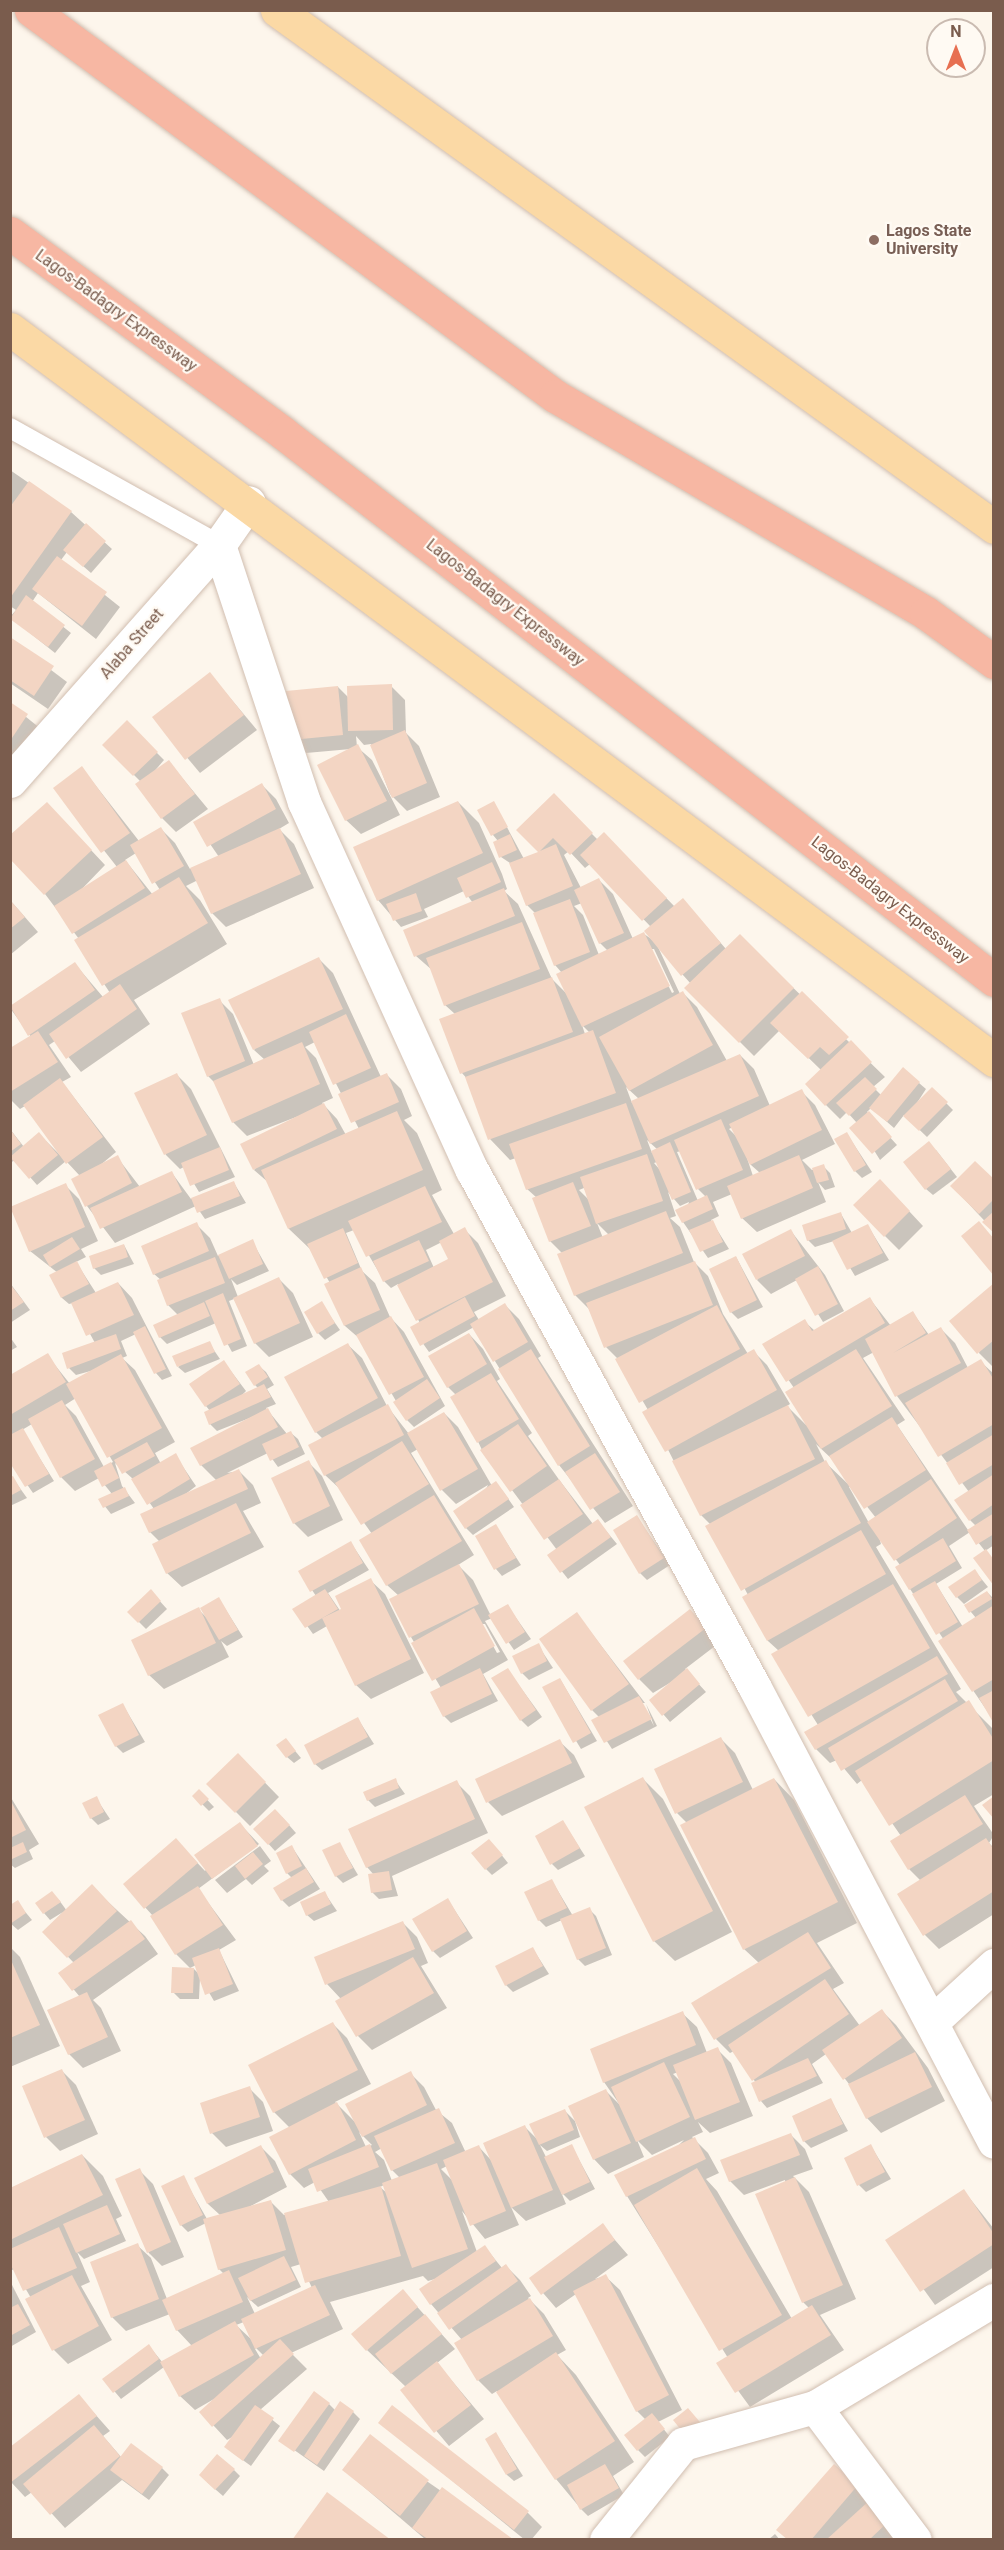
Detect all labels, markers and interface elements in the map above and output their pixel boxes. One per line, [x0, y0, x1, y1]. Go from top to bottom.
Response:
north arrow [926, 18, 986, 78]
text: N [950, 22, 962, 41]
place label: Lagos State University [886, 221, 971, 259]
marker: Lagos State University [867, 233, 881, 247]
street label: Lagos-Badagry Expressway [31, 246, 201, 376]
street label: Lagos-Badagry Expressway [422, 535, 588, 671]
street label: Alaba Street [96, 605, 168, 683]
street label: Lagos-Badagry Expressway [807, 832, 973, 968]

